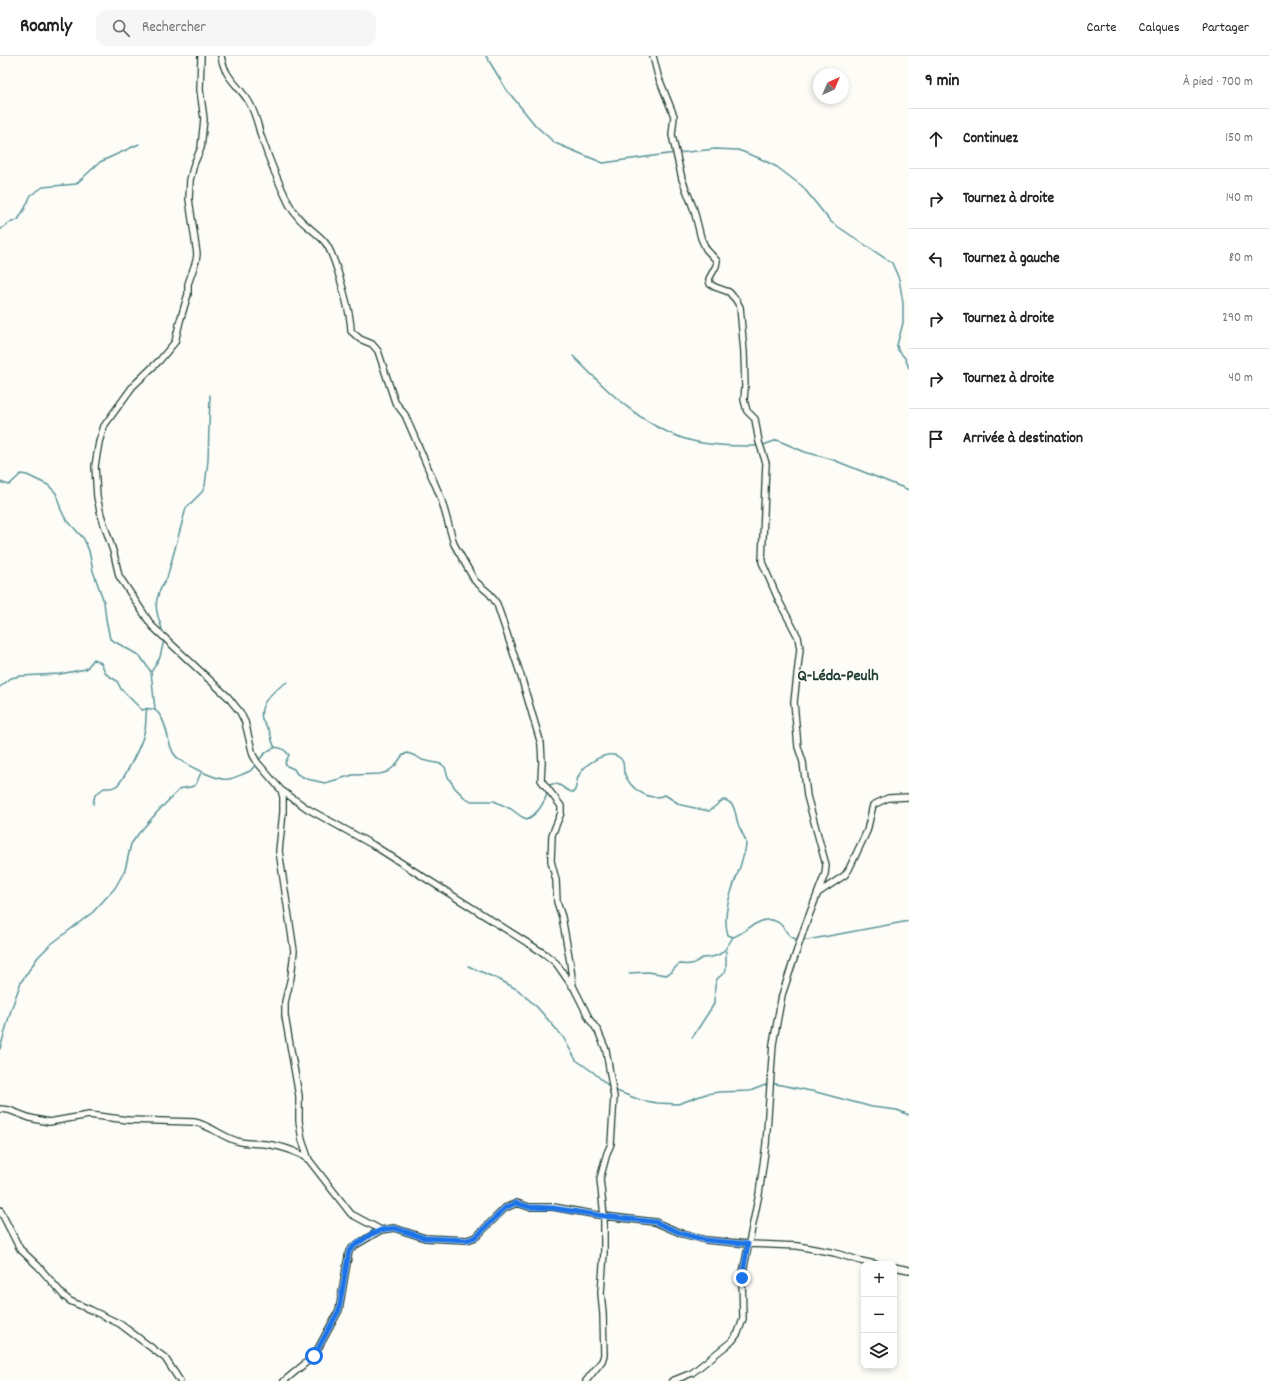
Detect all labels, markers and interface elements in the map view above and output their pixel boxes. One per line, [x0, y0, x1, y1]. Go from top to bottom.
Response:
search box [96, 10, 376, 46]
text: Roamly [20, 14, 72, 41]
icon: search [110, 17, 132, 39]
text: Rechercher [142, 17, 206, 39]
text: Carte [1087, 18, 1117, 38]
text: Calques [1139, 18, 1180, 38]
text: Partager [1202, 18, 1249, 38]
north arrow [813, 68, 849, 104]
text: 9 min [925, 70, 959, 94]
text: À pied · 700 m [1183, 73, 1253, 92]
icon: ahead [925, 128, 947, 150]
text: Continuez [963, 128, 1018, 150]
text: 150 m [1225, 129, 1253, 148]
icon: right [925, 188, 947, 210]
text: Tournez à droite [963, 188, 1054, 210]
text: 140 m [1226, 189, 1253, 208]
icon: left [925, 248, 947, 270]
text: Tournez à gauche [963, 248, 1060, 270]
text: 80 m [1229, 249, 1253, 268]
icon: right [925, 308, 947, 330]
text: Tournez à droite [963, 308, 1054, 330]
text: 290 m [1222, 309, 1253, 328]
icon: right [925, 368, 947, 390]
text: Tournez à droite [963, 368, 1054, 390]
text: 40 m [1229, 369, 1253, 388]
icon: arrive [925, 428, 947, 450]
text: Arrivée à destination [963, 428, 1083, 450]
district label: Q-Léda-Peulh [797, 665, 879, 688]
map controls [861, 1261, 897, 1369]
button: + [861, 1261, 897, 1297]
route end [733, 1269, 751, 1287]
button: − [861, 1297, 897, 1333]
button: layers [861, 1333, 897, 1369]
route start [305, 1347, 323, 1365]

